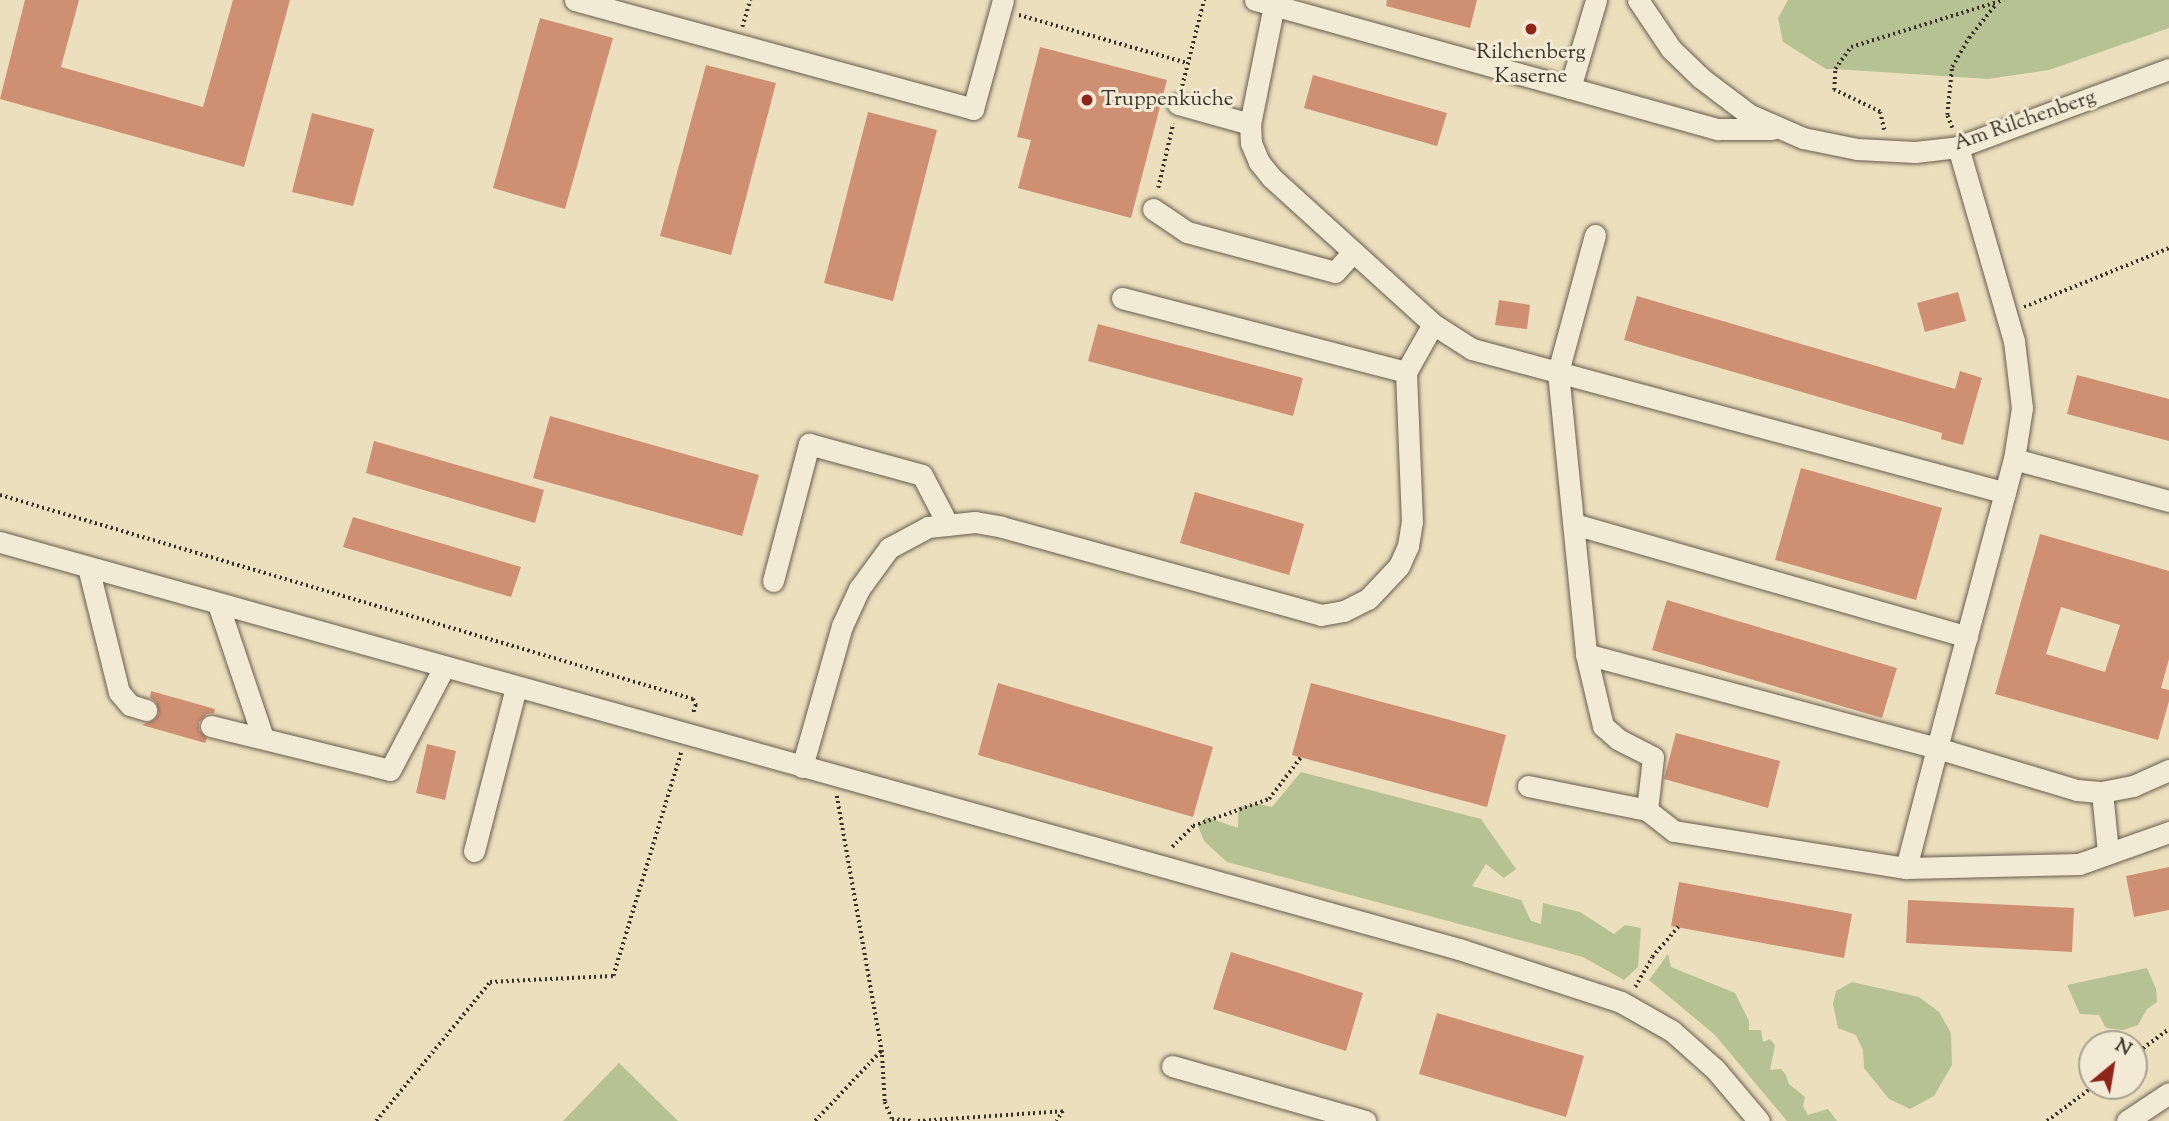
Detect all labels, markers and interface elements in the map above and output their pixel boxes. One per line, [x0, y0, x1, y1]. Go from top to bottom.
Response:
marker: Rilchenberg Kaserne [1523, 21, 1539, 37]
place label: Rilchenberg Kaserne [1476, 40, 1586, 90]
street label: Am Rilchenberg [1951, 85, 2099, 157]
place label: Truppenküche [1101, 87, 1234, 113]
marker: Truppenküche [1079, 92, 1095, 108]
north arrow [2078, 1030, 2148, 1100]
text: N [2109, 1033, 2136, 1064]

